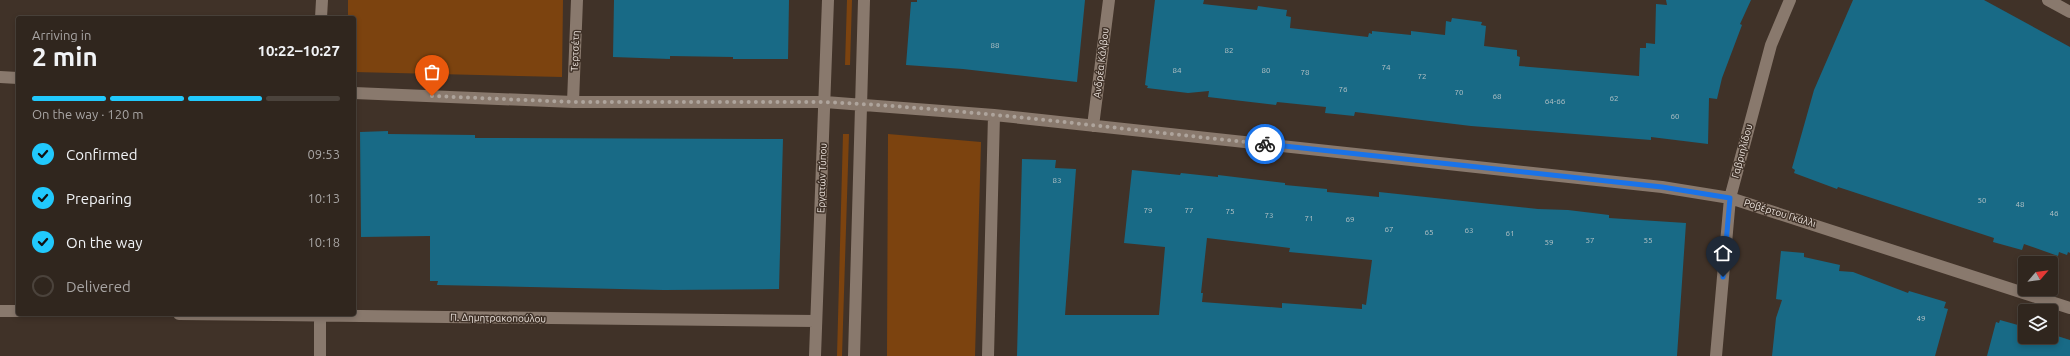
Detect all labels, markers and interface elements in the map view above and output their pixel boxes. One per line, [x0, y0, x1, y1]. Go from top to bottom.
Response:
street label: Ανδρέα Κάλβου [1091, 27, 1111, 99]
text: Arriving in [32, 28, 91, 42]
street label: Τερτσέτη [569, 30, 581, 72]
house number: 88 [990, 41, 1000, 50]
text: 2 min [32, 42, 98, 71]
text: 10:22–10:27 [257, 42, 340, 59]
house number: 82 [1224, 46, 1234, 55]
pin [415, 55, 449, 96]
icon: bag [421, 61, 443, 83]
house number: 74 [1381, 63, 1391, 72]
house number: 84 [1172, 66, 1182, 75]
house number: 80 [1261, 66, 1271, 75]
house number: 78 [1300, 68, 1310, 77]
house number: 72 [1417, 72, 1427, 81]
house number: 76 [1338, 85, 1348, 94]
house number: 70 [1454, 88, 1464, 97]
house number: 68 [1492, 92, 1502, 101]
house number: 62 [1609, 94, 1619, 103]
house number: 64-66 [1545, 97, 1566, 106]
text: On the way · 120 m [32, 107, 144, 121]
house number: 60 [1670, 112, 1680, 121]
street label: Γαβριηλίδου [1729, 123, 1755, 179]
courier [1245, 124, 1285, 164]
icon: bike [1254, 133, 1276, 155]
icon: check [32, 143, 54, 165]
street label: Εργατών Τύπου [815, 143, 829, 213]
text: Confirmed [66, 146, 138, 163]
text: 09:53 [307, 147, 340, 161]
house number: 83 [1052, 176, 1062, 185]
icon: check [32, 187, 54, 209]
text: Preparing [66, 190, 132, 207]
text: 10:13 [307, 191, 340, 205]
house number: 50 [1977, 196, 1987, 205]
street label: Ροβέρτου Γκάλλι [1743, 197, 1818, 229]
house number: 48 [2015, 200, 2025, 209]
house number: 79 [1143, 206, 1153, 215]
house number: 77 [1184, 206, 1194, 215]
house number: 75 [1225, 207, 1235, 216]
house number: 46 [2049, 209, 2059, 218]
house number: 73 [1264, 211, 1274, 220]
house number: 71 [1304, 214, 1314, 223]
house number: 69 [1345, 215, 1355, 224]
house number: 67 [1384, 225, 1394, 234]
house number: 63 [1464, 226, 1474, 235]
house number: 65 [1424, 228, 1434, 237]
house number: 61 [1505, 229, 1515, 238]
icon: check [32, 231, 54, 253]
text: On the way [66, 234, 142, 251]
text: 10:18 [307, 235, 340, 249]
house number: 57 [1585, 236, 1595, 245]
house number: 55 [1643, 236, 1653, 245]
pin [1706, 236, 1740, 277]
house number: 59 [1544, 238, 1554, 247]
icon: home [1712, 242, 1734, 264]
north arrow [2018, 256, 2058, 296]
map controls [2018, 256, 2058, 344]
text: Delivered [66, 278, 131, 295]
button: layers [2018, 304, 2058, 344]
street label: Π. Δημητρακοπούλου [450, 312, 546, 324]
house number: 49 [1916, 314, 1926, 323]

